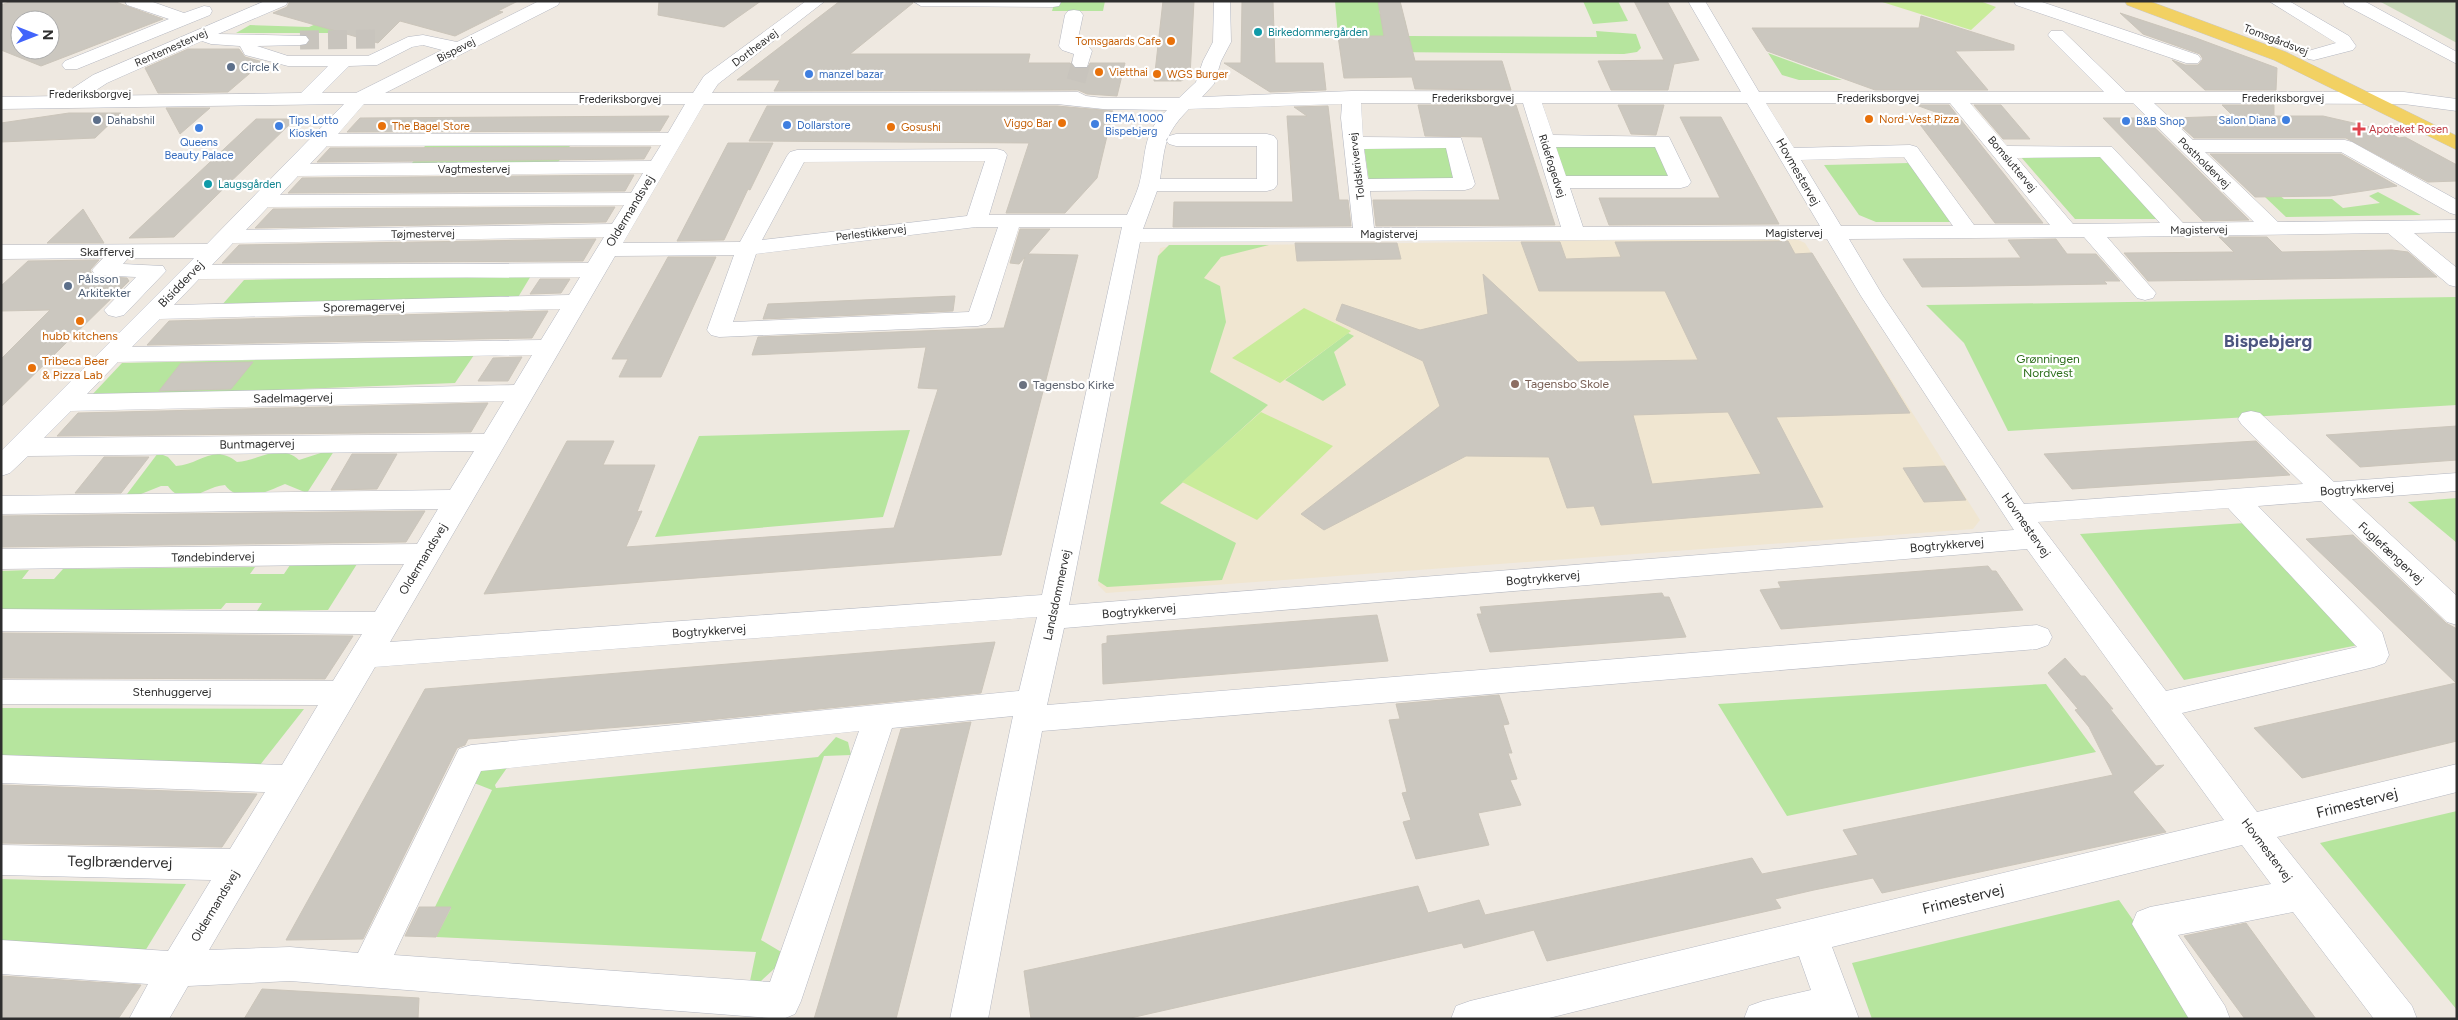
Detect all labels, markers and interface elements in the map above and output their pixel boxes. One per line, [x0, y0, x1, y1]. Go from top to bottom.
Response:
north arrow [10, 10, 60, 60]
street label: Tomsgårdsvej [2242, 22, 2310, 58]
street label: Rentemestervej [133, 26, 209, 70]
marker: Birkedommergården [1252, 26, 1264, 38]
place label: Birkedommergården [1268, 26, 1368, 39]
street label: Dortheavej [730, 27, 781, 69]
text: N [39, 30, 56, 40]
street label: Bispevej [435, 35, 477, 65]
place label: Tomsgaards Cafe [1075, 35, 1161, 48]
marker: Tomsgaards Cafe [1165, 35, 1177, 47]
marker: Circle K [225, 61, 237, 73]
place label: Circle K [241, 61, 279, 74]
marker: Vietthai [1093, 66, 1105, 78]
place label: Vietthai [1109, 66, 1148, 79]
marker: manzel bazar [803, 68, 815, 80]
place label: manzel bazar [819, 68, 884, 81]
marker: WGS Burger [1151, 68, 1163, 80]
place label: WGS Burger [1167, 68, 1228, 81]
street label: Frederiksborgvej [49, 88, 131, 101]
street label: Frederiksborgvej [1432, 92, 1514, 105]
street label: Frederiksborgvej [1837, 92, 1919, 105]
street label: Frederiksborgvej [2242, 92, 2324, 105]
street label: Frederiksborgvej [579, 93, 661, 106]
place label: REMA 1000 Bispebjerg [1105, 112, 1164, 138]
marker: Nord-Vest Pizza [1863, 113, 1875, 125]
place label: Nord-Vest Pizza [1879, 113, 1959, 126]
marker: Dahabshil [91, 114, 103, 126]
place label: Dahabshil [107, 114, 155, 127]
place label: Tips Lotto Kiosken [289, 114, 339, 140]
place label: Salon Diana [2219, 114, 2276, 127]
marker: Salon Diana [2280, 114, 2292, 126]
marker: B&B Shop [2120, 115, 2132, 127]
place label: B&B Shop [2136, 115, 2186, 128]
place label: Viggo Bar [1004, 117, 1052, 130]
marker: Viggo Bar [1056, 117, 1068, 129]
marker: REMA 1000 Bispebjerg [1089, 118, 1101, 130]
marker: Dollarstore [781, 119, 793, 131]
place label: Dollarstore [797, 119, 850, 132]
marker: Tips Lotto Kiosken [273, 120, 285, 132]
marker: The Bagel Store [376, 120, 388, 132]
place label: The Bagel Store [392, 120, 470, 133]
marker: Gosushi [885, 121, 897, 133]
place label: Gosushi [901, 121, 941, 134]
marker: Queens Beauty Palace [193, 122, 205, 134]
marker: Apoteket Rosen [2353, 123, 2365, 135]
place label: Apoteket Rosen [2369, 123, 2448, 136]
street label: Toldskrivervej [1346, 132, 1368, 200]
street label: Ridefogedvej [1536, 133, 1568, 199]
street label: Bomsluttervej [1985, 134, 2039, 195]
street label: Postholdervej [2175, 135, 2233, 191]
place label: Queens Beauty Palace [165, 136, 234, 162]
street label: Hovmestervej [1773, 136, 1823, 208]
street label: Vagtmestervej [438, 163, 510, 176]
street label: Oldermandsvej [603, 173, 657, 249]
marker: Laugsgården [202, 178, 214, 190]
place label: Laugsgården [218, 178, 281, 191]
street label: Perlestikkervej [835, 222, 907, 244]
street label: Magistervej [2170, 223, 2228, 237]
street label: Tøjmestervej [391, 227, 455, 241]
street label: Magistervej [1765, 227, 1823, 240]
street label: Magistervej [1360, 228, 1418, 241]
street label: Skaffervej [80, 245, 134, 259]
street label: Bisiddervej [155, 258, 207, 310]
place label: Pålsson Arkitekter [78, 272, 131, 300]
marker: Pålsson Arkitekter [62, 280, 74, 292]
street label: Sporemagervej [323, 299, 405, 315]
marker: hubb kitchens [74, 315, 86, 327]
place label: hubb kitchens [42, 329, 118, 343]
district label: Bispebjerg [2224, 330, 2312, 352]
park label: Grønningen Nordvest [2016, 352, 2080, 380]
place label: Tribeca Beer & Pizza Lab [42, 354, 109, 382]
marker: Tribeca Beer & Pizza Lab [26, 362, 38, 374]
place label: Tagensbo Skole [1525, 377, 1610, 391]
place label: Tagensbo Kirke [1033, 378, 1115, 392]
marker: Tagensbo Skole [1509, 378, 1521, 390]
marker: Tagensbo Kirke [1017, 379, 1029, 391]
street label: Sadelmagervej [253, 390, 333, 406]
street label: Buntmagervej [219, 436, 295, 452]
street label: Bogtrykkervej [2319, 479, 2395, 499]
street label: Hovmestervej [1999, 490, 2053, 560]
street label: Fuglefængervej [2355, 519, 2427, 587]
street label: Oldermandsvej [396, 521, 450, 597]
street label: Bogtrykkervej [1909, 535, 1985, 555]
street label: Landsdommervej [1041, 548, 1073, 642]
street label: Tøndebindervej [171, 549, 255, 565]
street label: Bogtrykkervej [1505, 568, 1581, 588]
street label: Bogtrykkervej [1101, 601, 1177, 621]
street label: Bogtrykkervej [671, 621, 747, 641]
street label: Stenhuggervej [132, 685, 212, 699]
street label: Frimestervej [2314, 784, 2400, 822]
street label: Hovmestervej [2239, 816, 2295, 884]
street label: Teglbrændervej [67, 852, 173, 872]
street label: Oldermandsvej [188, 868, 242, 944]
street label: Frimestervej [1920, 880, 2006, 918]

